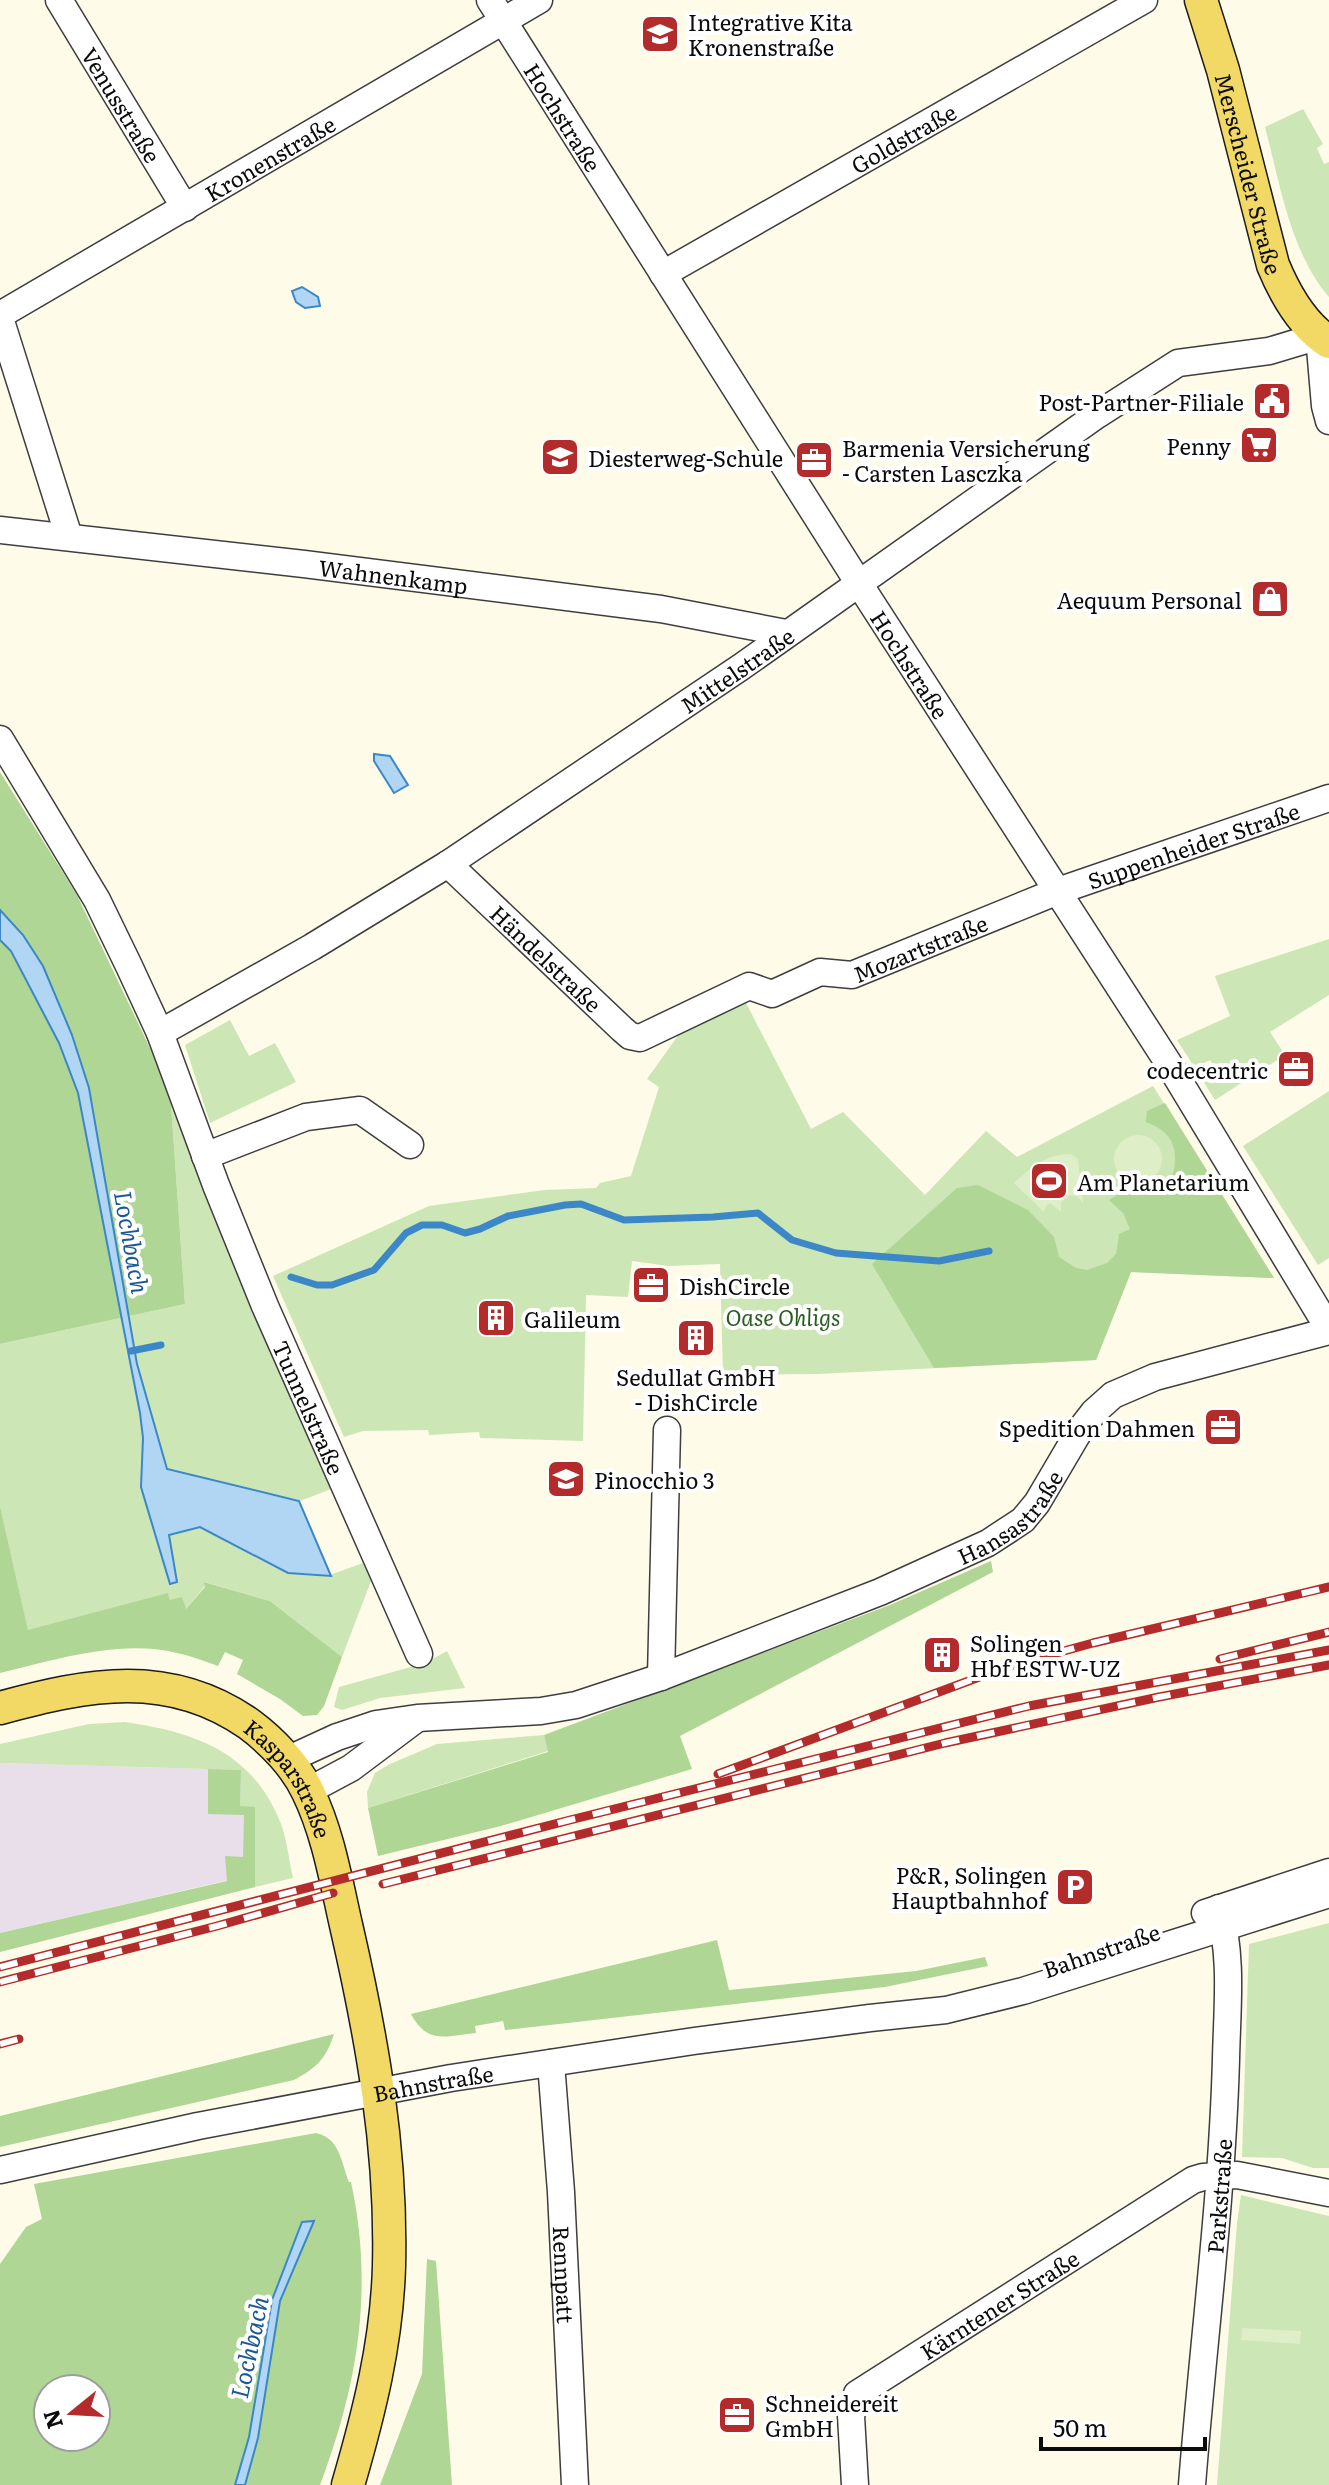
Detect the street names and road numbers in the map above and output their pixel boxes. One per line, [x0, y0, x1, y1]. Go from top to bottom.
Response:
street label: Venusstraße [74, 40, 170, 168]
street label: Hochstraße [517, 56, 611, 177]
street label: Merscheider Straße [1208, 69, 1291, 279]
street label: Goldstraße [844, 94, 962, 181]
street label: Kronenstraße [198, 106, 341, 209]
street label: Wahnenkamp [317, 550, 470, 601]
street label: Hochstraße [864, 603, 958, 725]
street label: Mittelstraße [673, 618, 800, 720]
street label: Suppenheider Straße [1083, 793, 1303, 896]
street label: Händelstraße [483, 896, 610, 1019]
street label: Mozartstraße [848, 905, 992, 989]
street label: Tunnelstraße [265, 1334, 354, 1479]
street label: Hansastraße [951, 1463, 1070, 1572]
street label: Kasparstraße [238, 1710, 341, 1842]
street label: Bahnstraße [1038, 1915, 1164, 1985]
street label: Bahnstraße [370, 2055, 496, 2109]
street label: Parkstraße [1197, 2138, 1239, 2255]
street label: Rennpatt [546, 2225, 584, 2324]
street label: Kärntener Straße [913, 2241, 1085, 2367]

